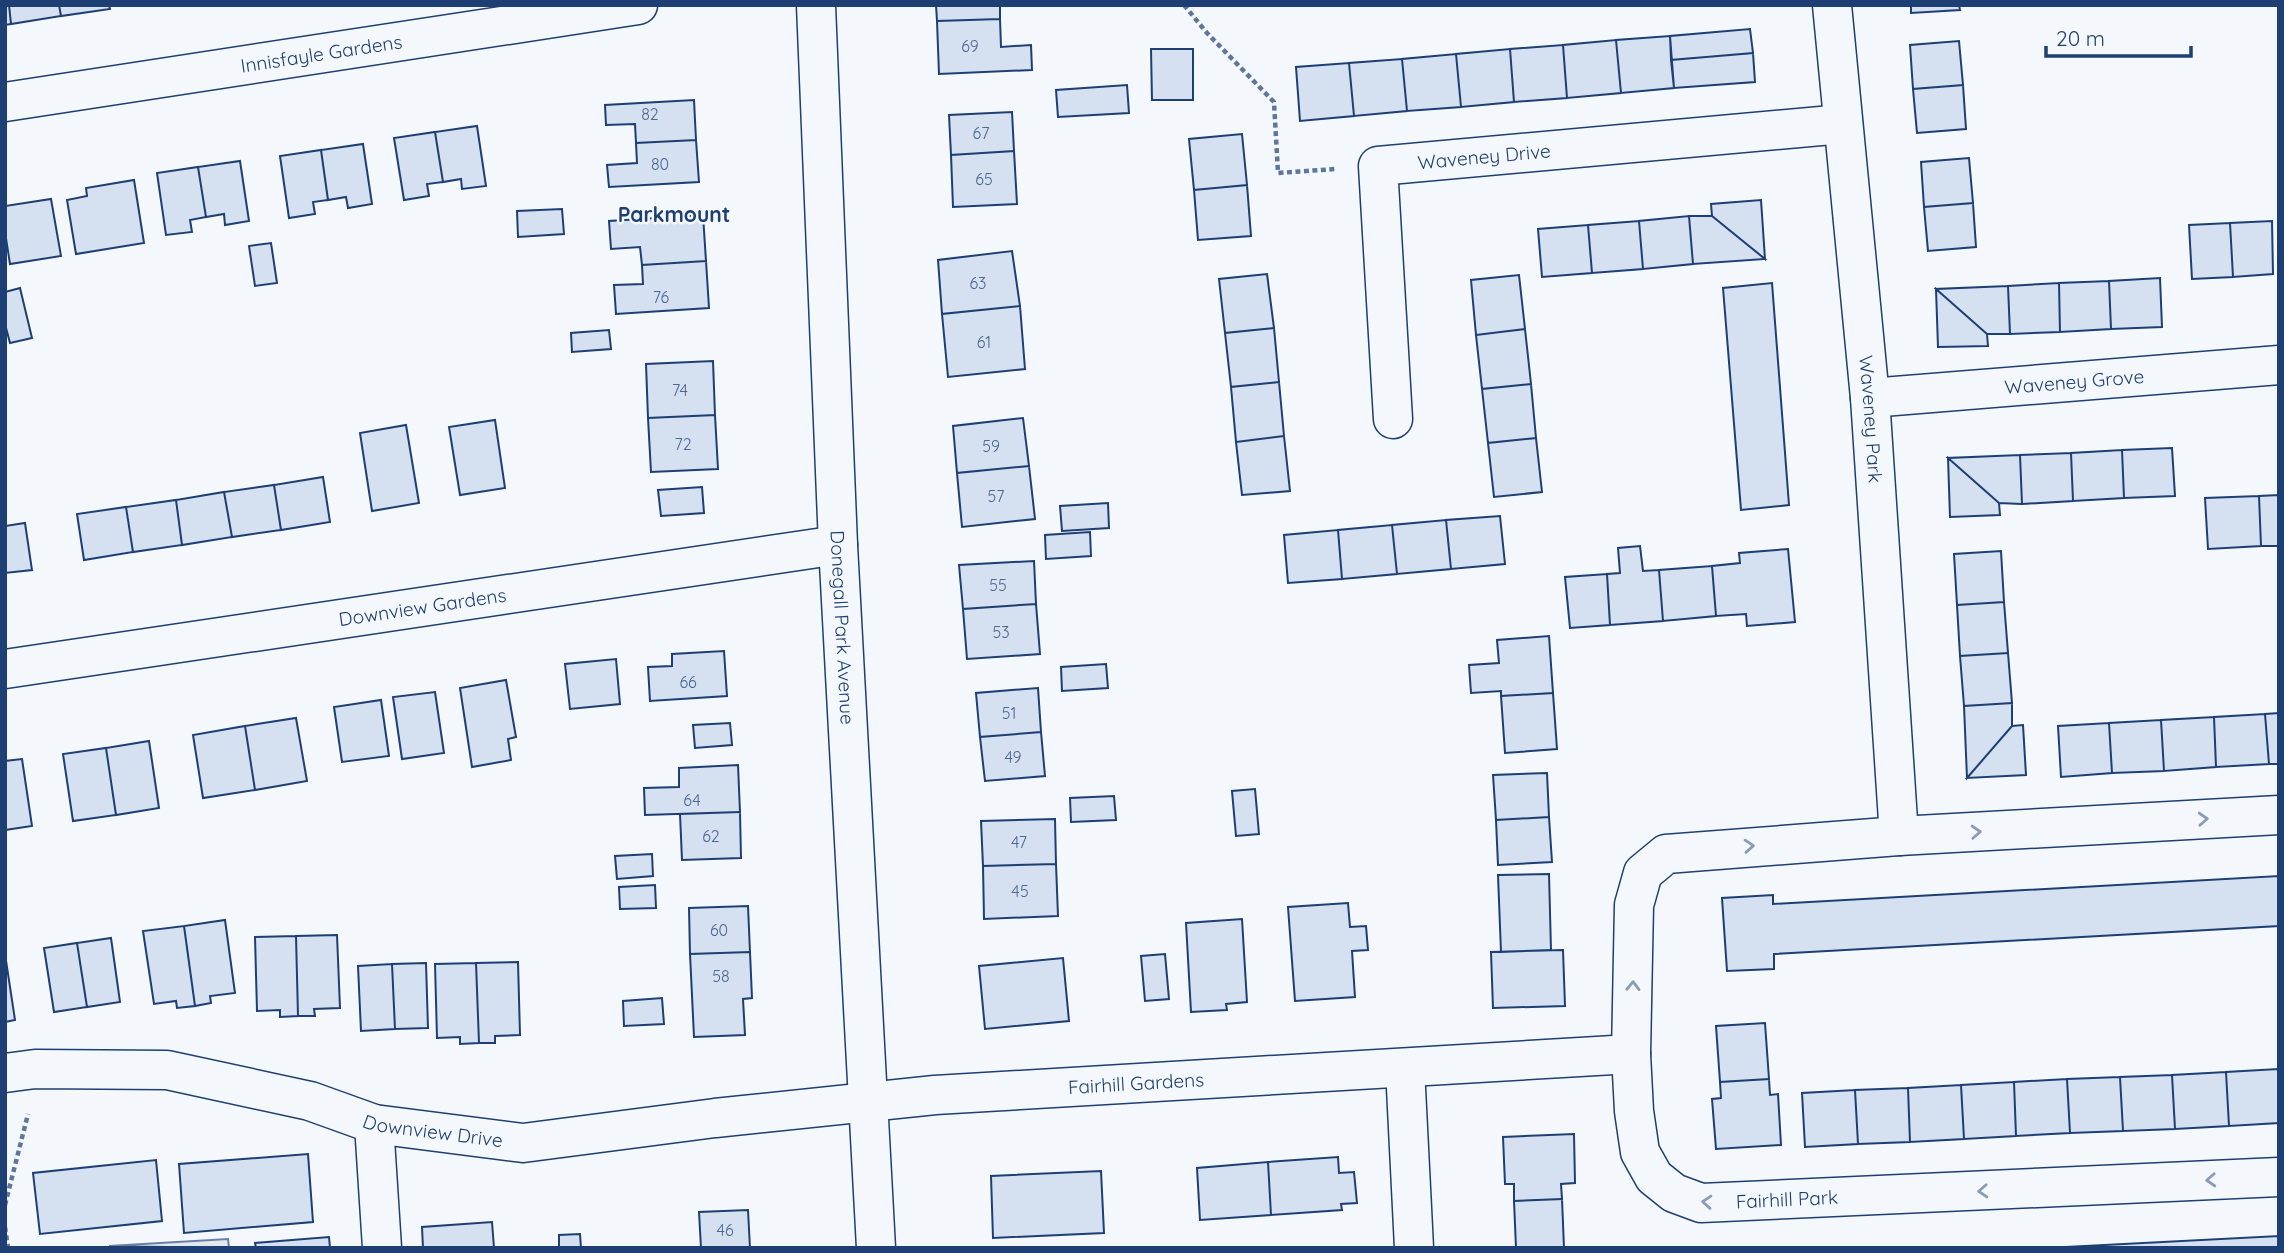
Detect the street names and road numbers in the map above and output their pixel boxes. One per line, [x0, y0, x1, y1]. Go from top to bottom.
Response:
street label: Innisfayle Gardens [239, 29, 404, 78]
street label: Waveney Drive [1417, 138, 1552, 174]
street label: Waveney Park [1854, 354, 1888, 484]
street label: Waveney Grove [2004, 364, 2145, 399]
street label: Donegall Park Avenue [825, 530, 860, 725]
street label: Downview Gardens [337, 583, 508, 631]
street label: Fairhill Gardens [1067, 1067, 1205, 1099]
street label: Downview Drive [360, 1109, 504, 1152]
street label: Fairhill Park [1735, 1185, 1839, 1213]

